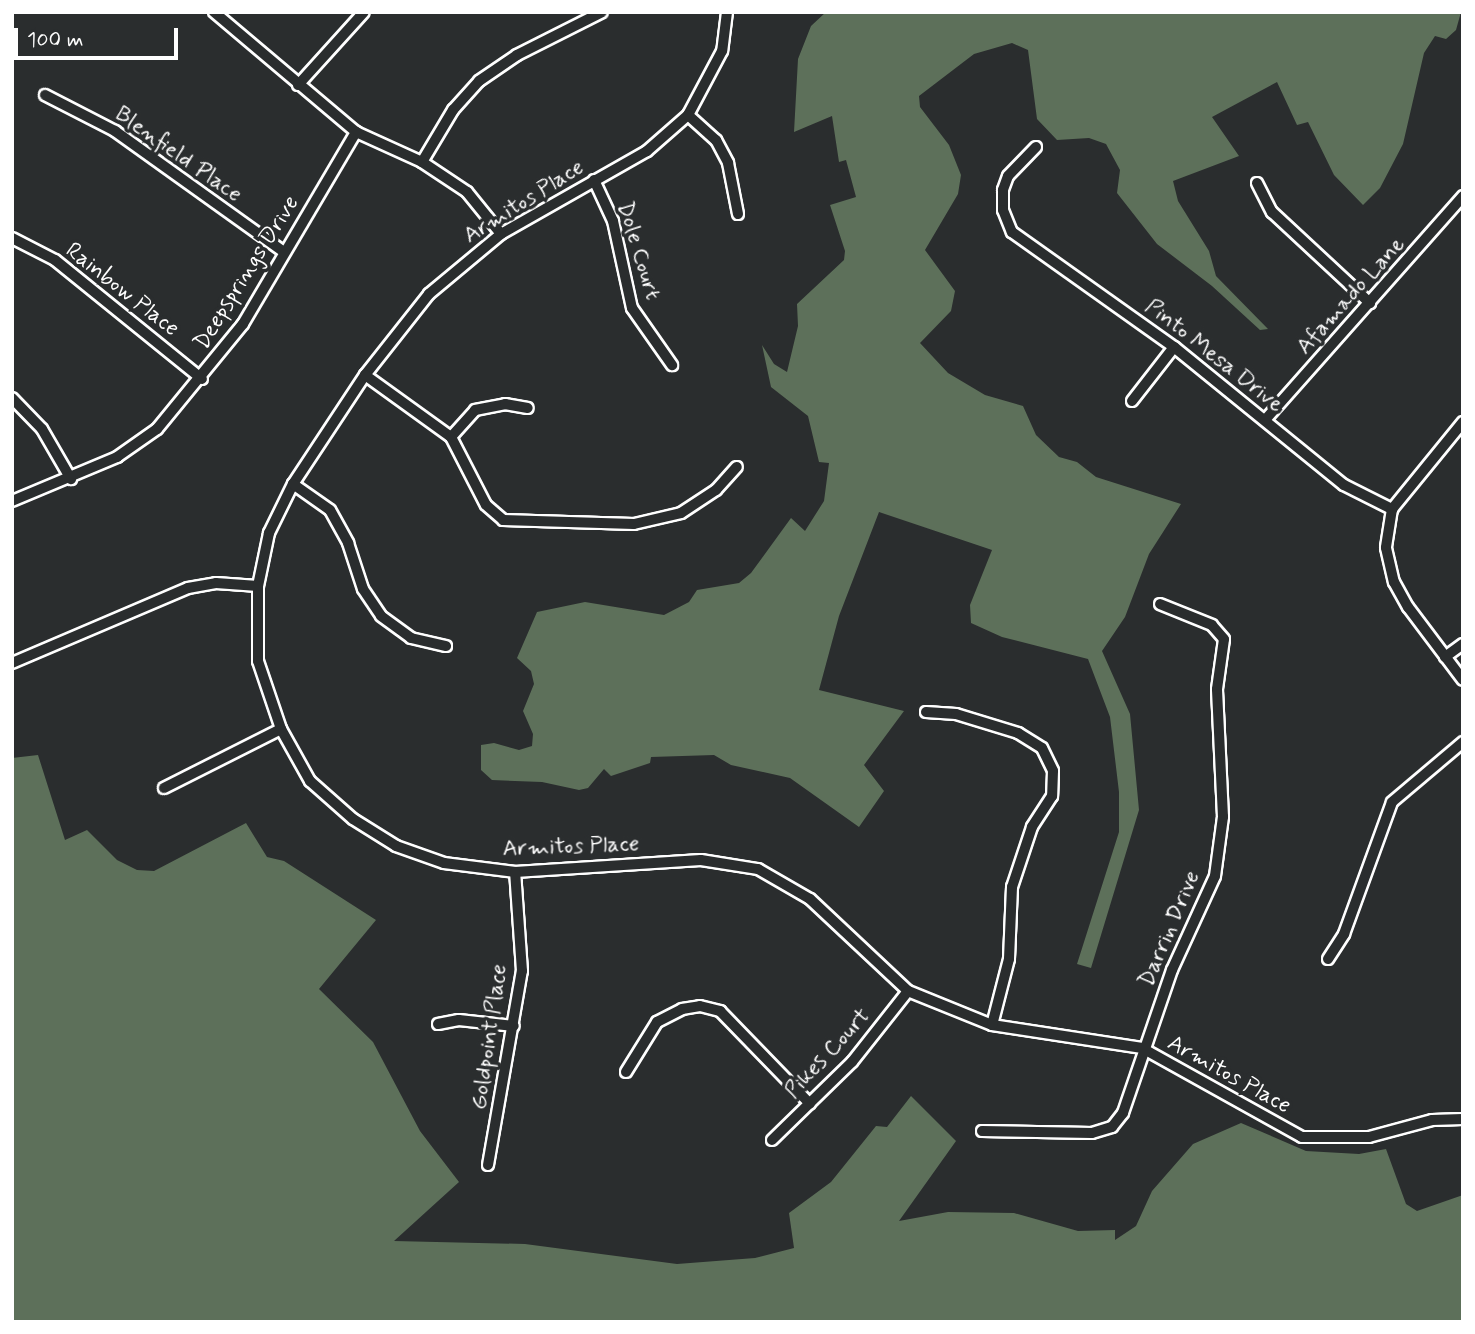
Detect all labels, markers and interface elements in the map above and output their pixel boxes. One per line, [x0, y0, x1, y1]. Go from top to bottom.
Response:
scale bar [18, 14, 182, 58]
text: 100 m [27, 26, 83, 54]
street label: Blenfield Place [110, 102, 246, 208]
street label: Armitos Place [458, 154, 590, 250]
street label: Deepsprings Drive [189, 192, 305, 354]
street label: Dole Court [610, 197, 666, 305]
street label: Afamado Lane [1291, 231, 1411, 361]
street label: Rainbow Place [59, 237, 185, 343]
street label: Pinto Mesa Drive [1140, 294, 1288, 418]
street label: Armitos Place [502, 831, 640, 863]
street label: Darrin Drive [1134, 868, 1206, 990]
street label: Goldpoint Place [466, 962, 514, 1112]
street label: Pikes Court [780, 1004, 876, 1104]
street label: Armitos Place [1162, 1030, 1296, 1120]

